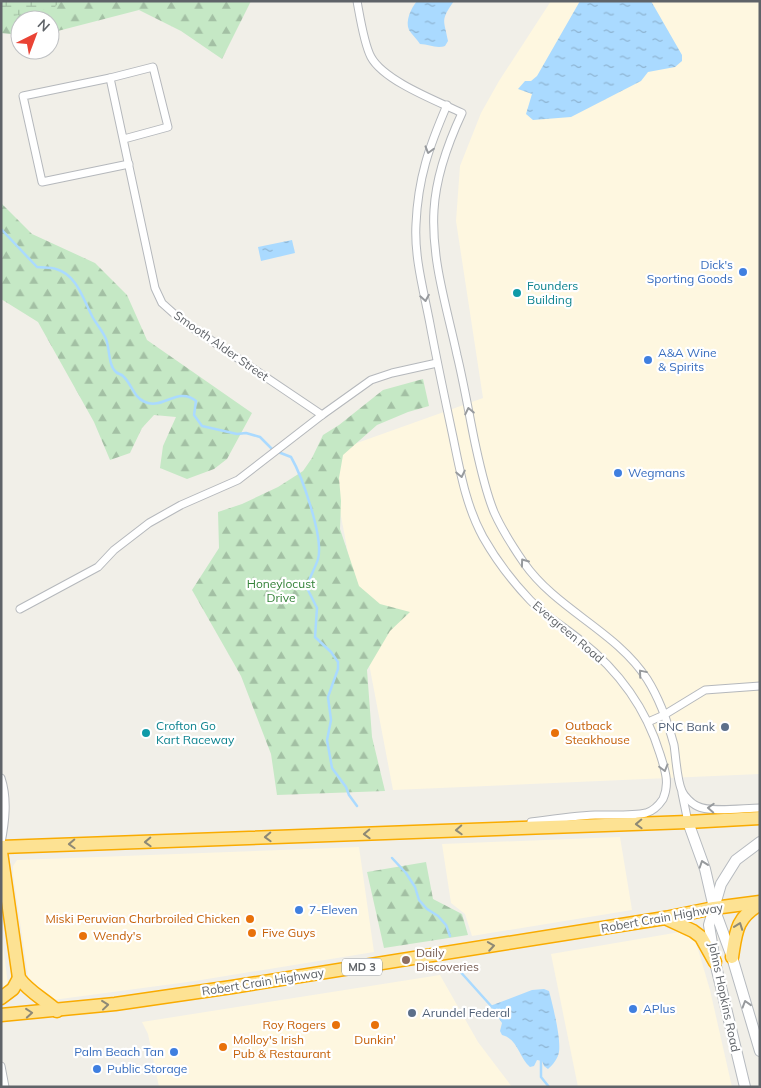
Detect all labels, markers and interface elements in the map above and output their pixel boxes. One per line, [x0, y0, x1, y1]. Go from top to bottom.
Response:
north arrow [10, 10, 60, 60]
text: N [34, 15, 54, 36]
one-way arrow [424, 146, 434, 154]
place label: Dick's Sporting Goods [647, 257, 733, 286]
marker: Dick's Sporting Goods [737, 266, 749, 278]
place label: Founders Building [527, 278, 578, 307]
marker: Founders Building [511, 287, 523, 299]
one-way arrow [419, 293, 430, 302]
street label: Smooth Alder Street [171, 307, 272, 384]
place label: A&A Wine & Spirits [658, 345, 717, 374]
marker: A&A Wine & Spirits [642, 354, 654, 366]
one-way arrow [464, 407, 475, 416]
place label: Wegmans [628, 465, 685, 480]
marker: Wegmans [612, 467, 624, 479]
one-way arrow [455, 469, 466, 478]
one-way arrow [521, 558, 530, 568]
park label: Honeylocust Drive [247, 576, 315, 605]
street label: Evergreen Road [530, 598, 607, 666]
one-way arrow [639, 670, 647, 679]
place label: Crofton Go Kart Raceway [156, 718, 235, 747]
place label: Outback Steakhouse [565, 718, 630, 747]
place label: PNC Bank [658, 719, 716, 734]
marker: PNC Bank [719, 721, 731, 733]
marker: Crofton Go Kart Raceway [140, 727, 152, 739]
marker: Outback Steakhouse [549, 727, 561, 739]
one-way arrow [658, 763, 668, 771]
one-way arrow [707, 803, 715, 814]
one-way arrow [635, 819, 642, 829]
one-way arrow [455, 825, 462, 835]
one-way arrow [363, 828, 371, 839]
one-way arrow [264, 832, 272, 843]
one-way arrow [144, 836, 152, 847]
one-way arrow [68, 839, 76, 850]
one-way arrow [699, 861, 709, 869]
street label: Robert Crain Highway [600, 899, 725, 936]
place label: 7-Eleven [309, 902, 358, 917]
marker: 7-Eleven [293, 904, 305, 916]
place label: Miski Peruvian Charbroiled Chicken [45, 911, 240, 926]
marker: Miski Peruvian Charbroiled Chicken [244, 913, 256, 925]
one-way arrow [733, 922, 743, 931]
place label: Five Guys [262, 925, 315, 940]
marker: Five Guys [246, 927, 258, 939]
place label: Wendy's [93, 928, 141, 943]
marker: Wendy's [77, 930, 89, 942]
one-way arrow [487, 941, 495, 952]
street label: Johns Hopkins Road [706, 941, 743, 1053]
place label: Daily Discoveries [416, 945, 479, 974]
marker: Daily Discoveries [400, 954, 412, 966]
road number: MD 3 [342, 959, 382, 976]
street label: Robert Crain Highway [201, 964, 326, 999]
one-way arrow [102, 1000, 110, 1011]
place label: APlus [643, 1001, 675, 1016]
one-way arrow [741, 1001, 751, 1009]
marker: APlus [627, 1003, 639, 1015]
place label: Arundel Federal [422, 1005, 510, 1020]
one-way arrow [25, 1007, 33, 1018]
marker: Arundel Federal [406, 1007, 418, 1019]
place label: Roy Rogers [263, 1017, 326, 1032]
marker: Roy Rogers [330, 1019, 342, 1031]
marker: Dunkin' [369, 1019, 381, 1031]
place label: Molloy's Irish Pub & Restaurant [233, 1032, 331, 1061]
place label: Dunkin' [354, 1032, 396, 1047]
marker: Molloy's Irish Pub & Restaurant [217, 1041, 229, 1053]
place label: Palm Beach Tan [74, 1044, 164, 1059]
marker: Palm Beach Tan [168, 1046, 180, 1058]
place label: Public Storage [107, 1061, 187, 1076]
marker: Public Storage [91, 1063, 103, 1075]

